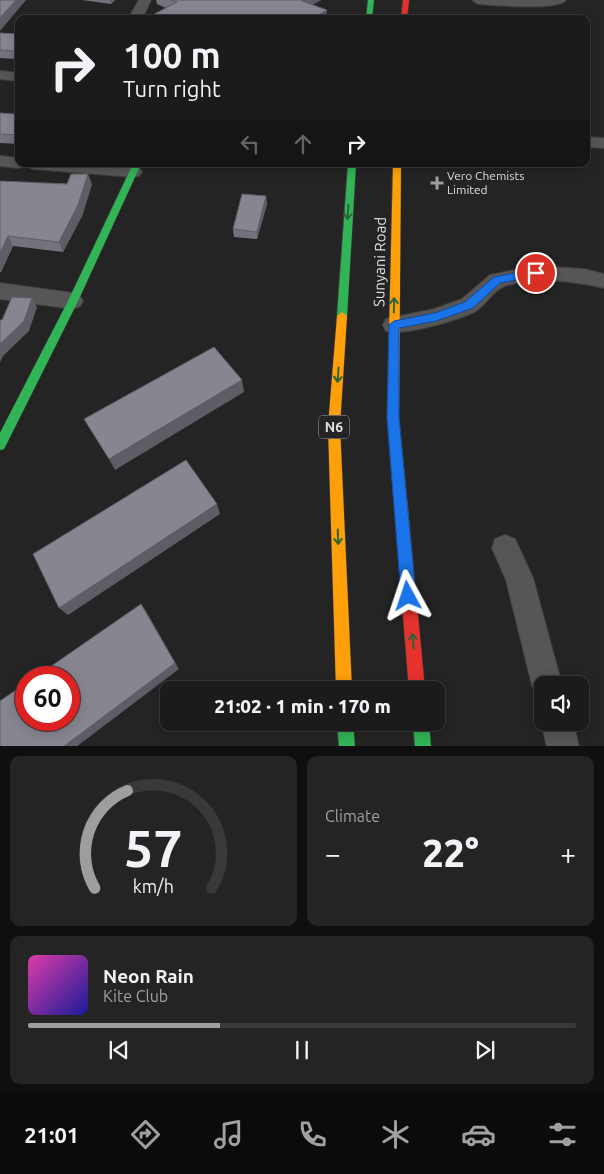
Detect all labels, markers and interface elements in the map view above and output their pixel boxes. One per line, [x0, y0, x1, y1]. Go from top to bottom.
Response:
icon: right [40, 35, 105, 100]
text: 100 m [123, 35, 221, 75]
text: Turn right [123, 76, 221, 101]
icon: left [236, 130, 264, 158]
icon: ahead [289, 130, 317, 158]
icon: right [342, 130, 370, 158]
place label: Vero Chemists Limited [447, 169, 524, 196]
marker: Vero Chemists Limited [431, 177, 443, 189]
one-way arrow [344, 204, 353, 220]
street label: Sunyani Road [370, 217, 389, 307]
pin [515, 252, 557, 294]
icon: arrive [522, 259, 550, 287]
one-way arrow [389, 297, 399, 314]
one-way arrow [333, 366, 342, 382]
road number: N6 [319, 416, 349, 438]
one-way arrow [334, 529, 343, 545]
position arrow [381, 569, 433, 621]
one-way arrow [408, 634, 417, 650]
speed limit sign: 60 [15, 666, 80, 731]
map controls [534, 676, 589, 731]
button: sound [534, 676, 589, 731]
text: 21:02 · 1 min · 170 m [214, 695, 391, 717]
text: Climate [325, 807, 380, 825]
text: 57 [124, 819, 183, 877]
text: 22° [422, 832, 479, 874]
text: − [325, 838, 341, 869]
text: + [560, 838, 576, 869]
text: km/h [133, 876, 174, 896]
text: Neon Rain [103, 965, 194, 987]
text: Kite Club [103, 987, 168, 1005]
icon: previous [105, 1036, 133, 1064]
icon: pause [288, 1036, 316, 1064]
icon: next [471, 1036, 499, 1064]
icon: directions [128, 1117, 163, 1152]
icon: music [211, 1117, 246, 1152]
icon: phone [295, 1117, 330, 1152]
icon: climate [378, 1117, 413, 1152]
icon: car [461, 1117, 496, 1152]
icon: filters [545, 1117, 580, 1152]
text: 21:01 [24, 1122, 79, 1147]

